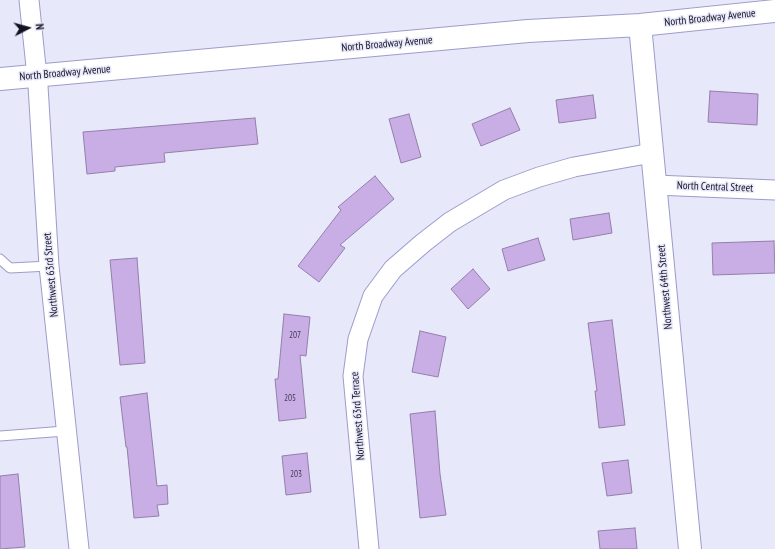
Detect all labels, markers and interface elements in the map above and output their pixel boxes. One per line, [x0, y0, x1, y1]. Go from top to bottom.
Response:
street label: North Broadway Avenue [664, 7, 756, 29]
north arrow [8, 8, 48, 48]
text: N [33, 23, 47, 30]
street label: North Broadway Avenue [341, 33, 433, 55]
street label: North Broadway Avenue [19, 62, 111, 84]
street label: North Central Street [677, 179, 753, 195]
street label: Northwest 63rd Street [41, 232, 61, 318]
street label: Northwest 64th Street [655, 244, 675, 330]
house number: 207 [289, 330, 301, 340]
street label: Northwest 63rd Terrace [348, 371, 368, 461]
house number: 205 [284, 393, 296, 403]
house number: 203 [290, 469, 302, 479]

